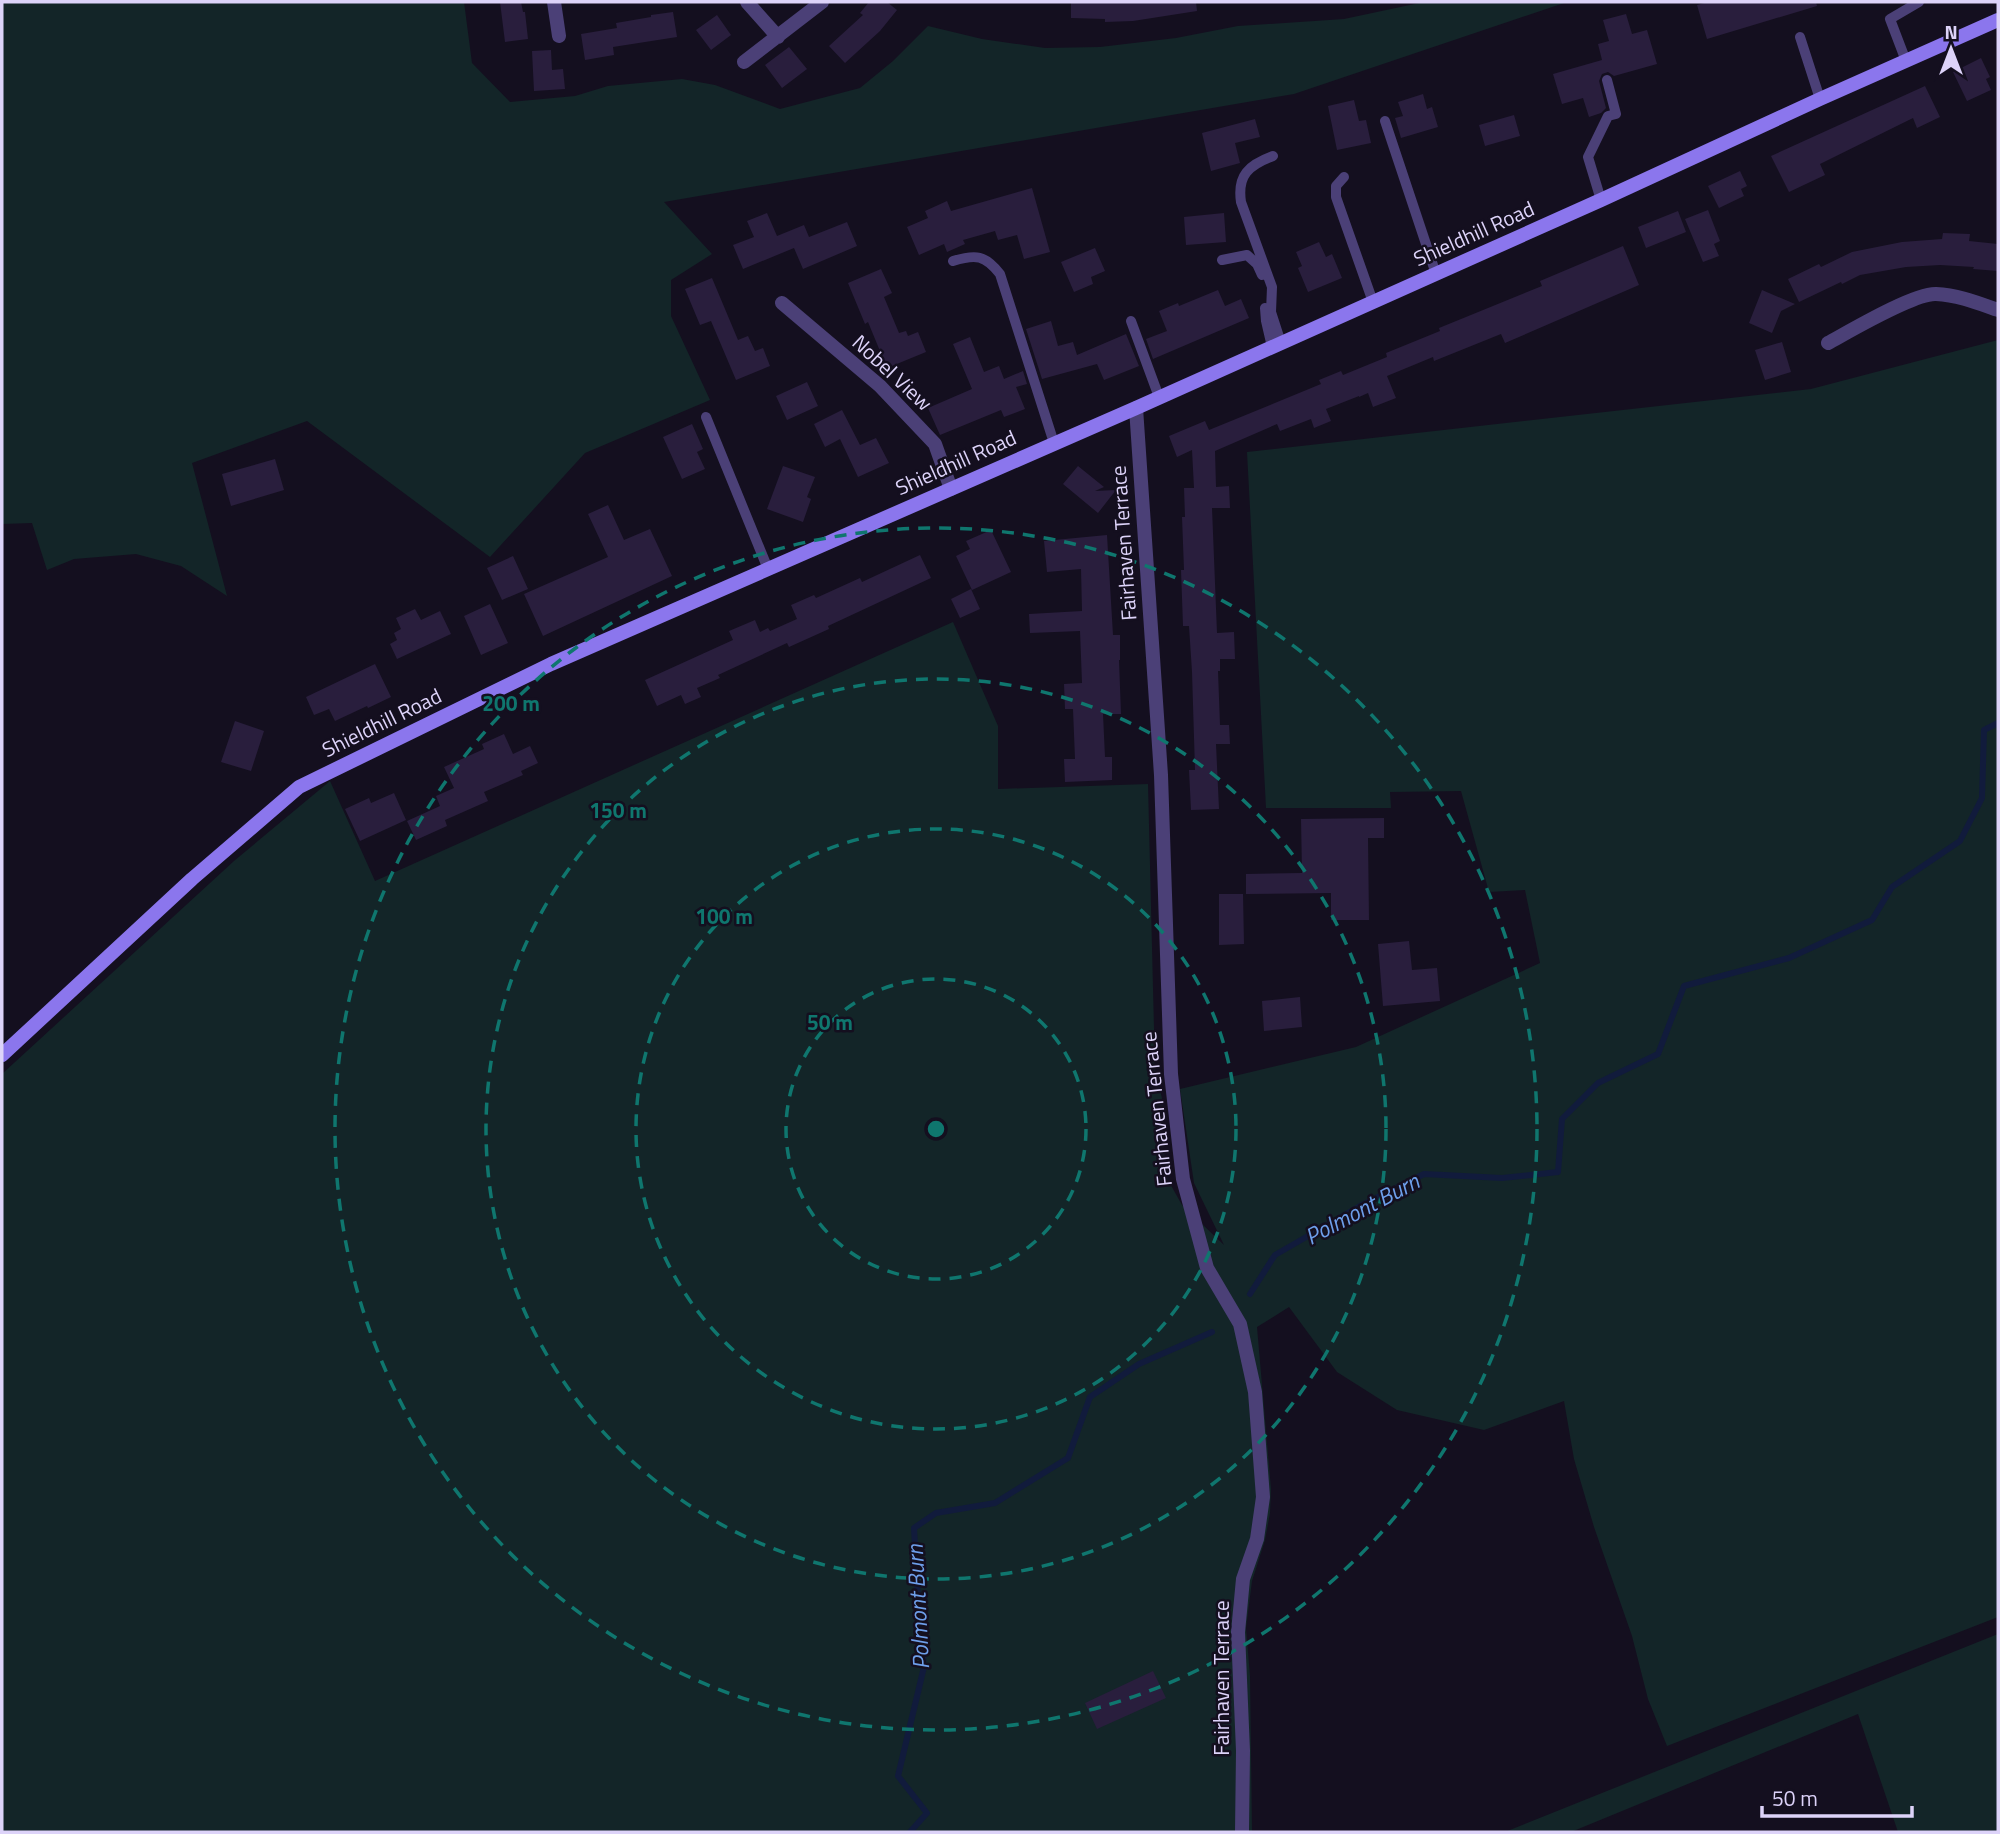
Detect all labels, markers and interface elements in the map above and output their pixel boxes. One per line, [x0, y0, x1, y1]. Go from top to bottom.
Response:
north arrow [1916, 14, 1986, 84]
text: N [1944, 17, 1958, 46]
street label: Shieldhill Road [1408, 192, 1539, 274]
street label: Nobel View [845, 327, 940, 418]
street label: Shieldhill Road [890, 421, 1021, 503]
street label: Fairhaven Terrace [1102, 465, 1144, 622]
street label: Shieldhill Road [316, 679, 447, 765]
text: 200 m [482, 687, 540, 719]
text: 150 m [589, 794, 647, 826]
text: 100 m [695, 900, 753, 932]
text: 50 m [807, 1006, 853, 1038]
street label: Fairhaven Terrace [1132, 1030, 1180, 1188]
centre of rings [924, 1117, 948, 1141]
water label: Polmont Burn [1298, 1163, 1426, 1253]
water label: Polmont Burn [897, 1543, 938, 1670]
street label: Fairhaven Terrace [1205, 1600, 1237, 1756]
scale bar [1762, 1774, 1912, 1818]
text: 50 m [1772, 1782, 1818, 1814]

